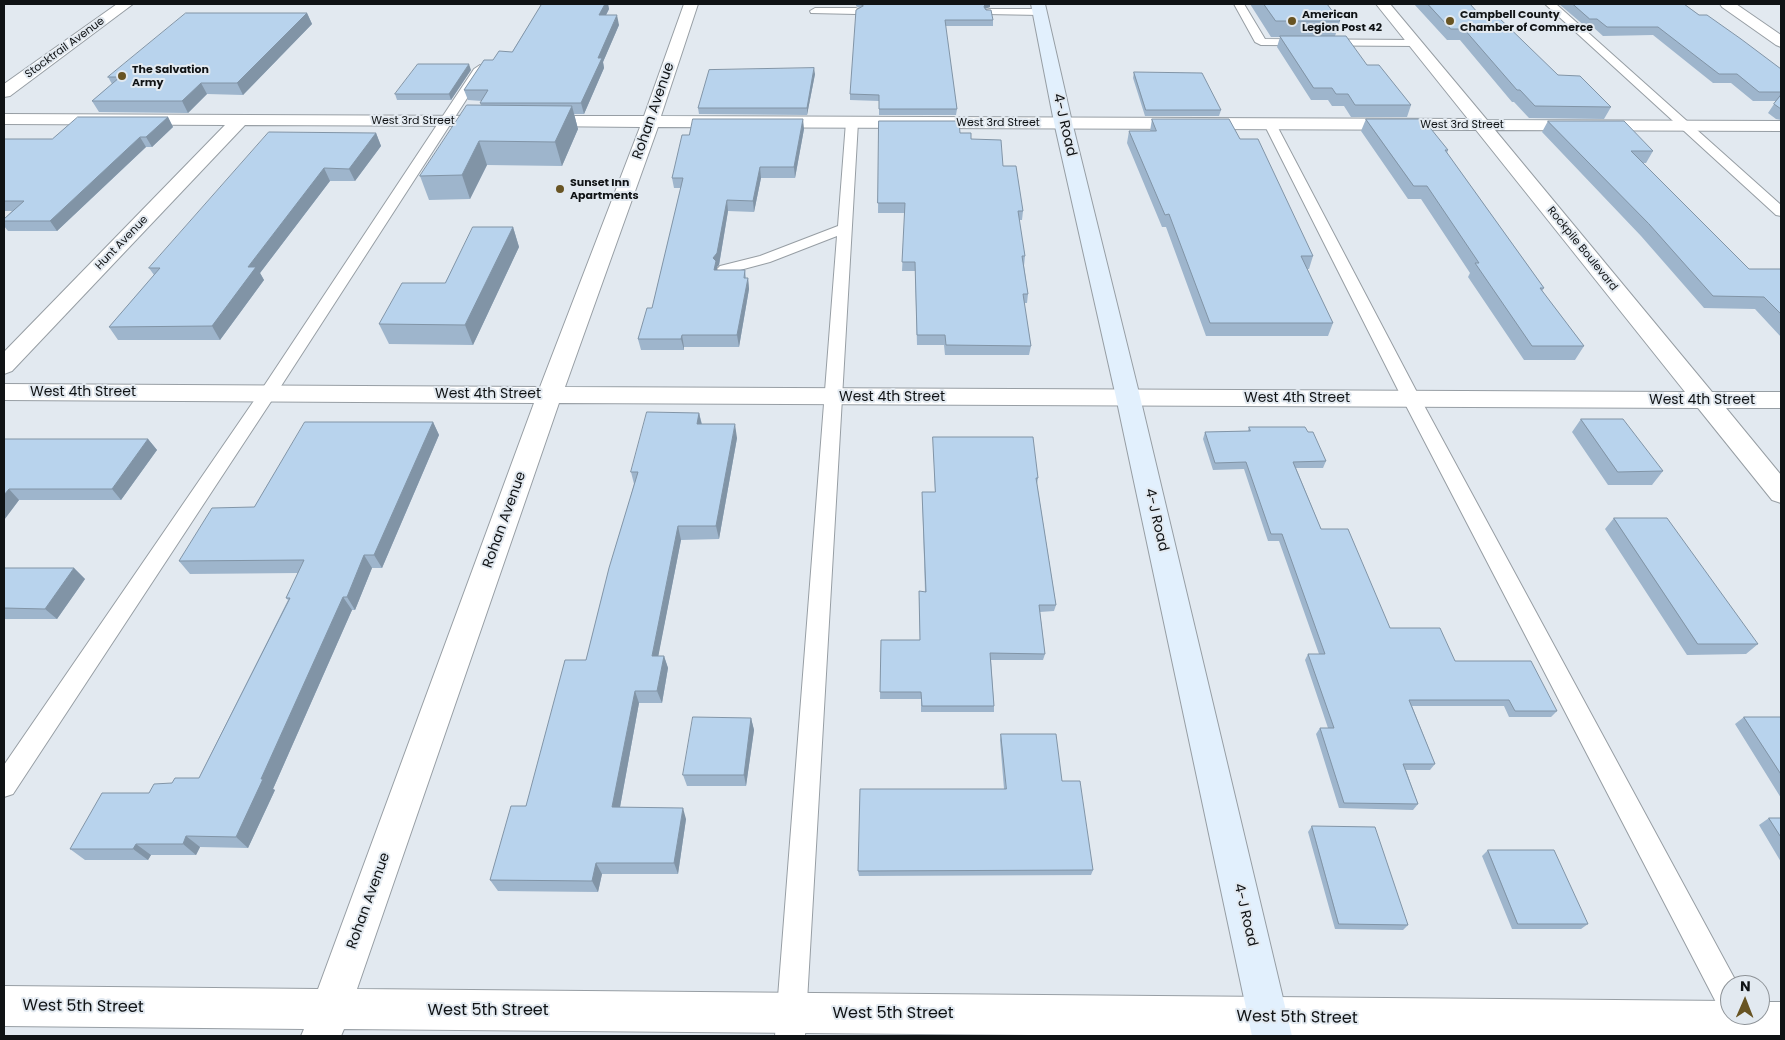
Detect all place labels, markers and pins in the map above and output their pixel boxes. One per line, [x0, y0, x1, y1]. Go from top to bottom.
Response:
place label: American Legion Post 42 [1302, 8, 1382, 34]
place label: Campbell County Chamber of Commerce [1460, 8, 1593, 34]
marker: American Legion Post 42 [1286, 15, 1298, 27]
marker: Campbell County Chamber of Commerce [1444, 15, 1456, 27]
place label: The Salvation Army [132, 63, 209, 89]
marker: The Salvation Army [116, 70, 128, 82]
place label: Sunset Inn Apartments [570, 176, 639, 202]
marker: Sunset Inn Apartments [554, 183, 566, 195]

